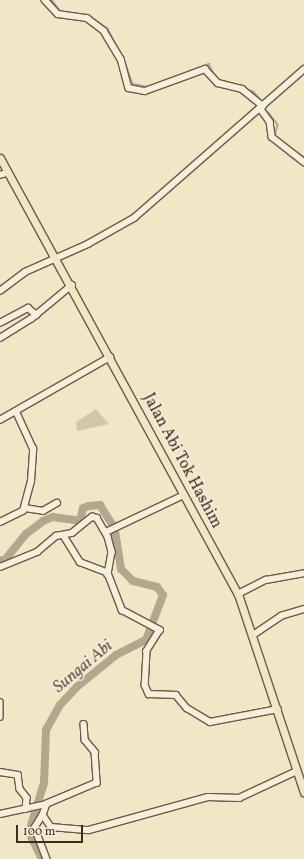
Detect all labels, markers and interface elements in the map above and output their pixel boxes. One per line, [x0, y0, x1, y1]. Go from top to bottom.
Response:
street label: Jalan Abi Tok Hashim [138, 390, 226, 532]
water label: Sungai Abi [49, 636, 117, 698]
scale bar [18, 817, 85, 843]
text: 100 m [23, 824, 55, 840]

